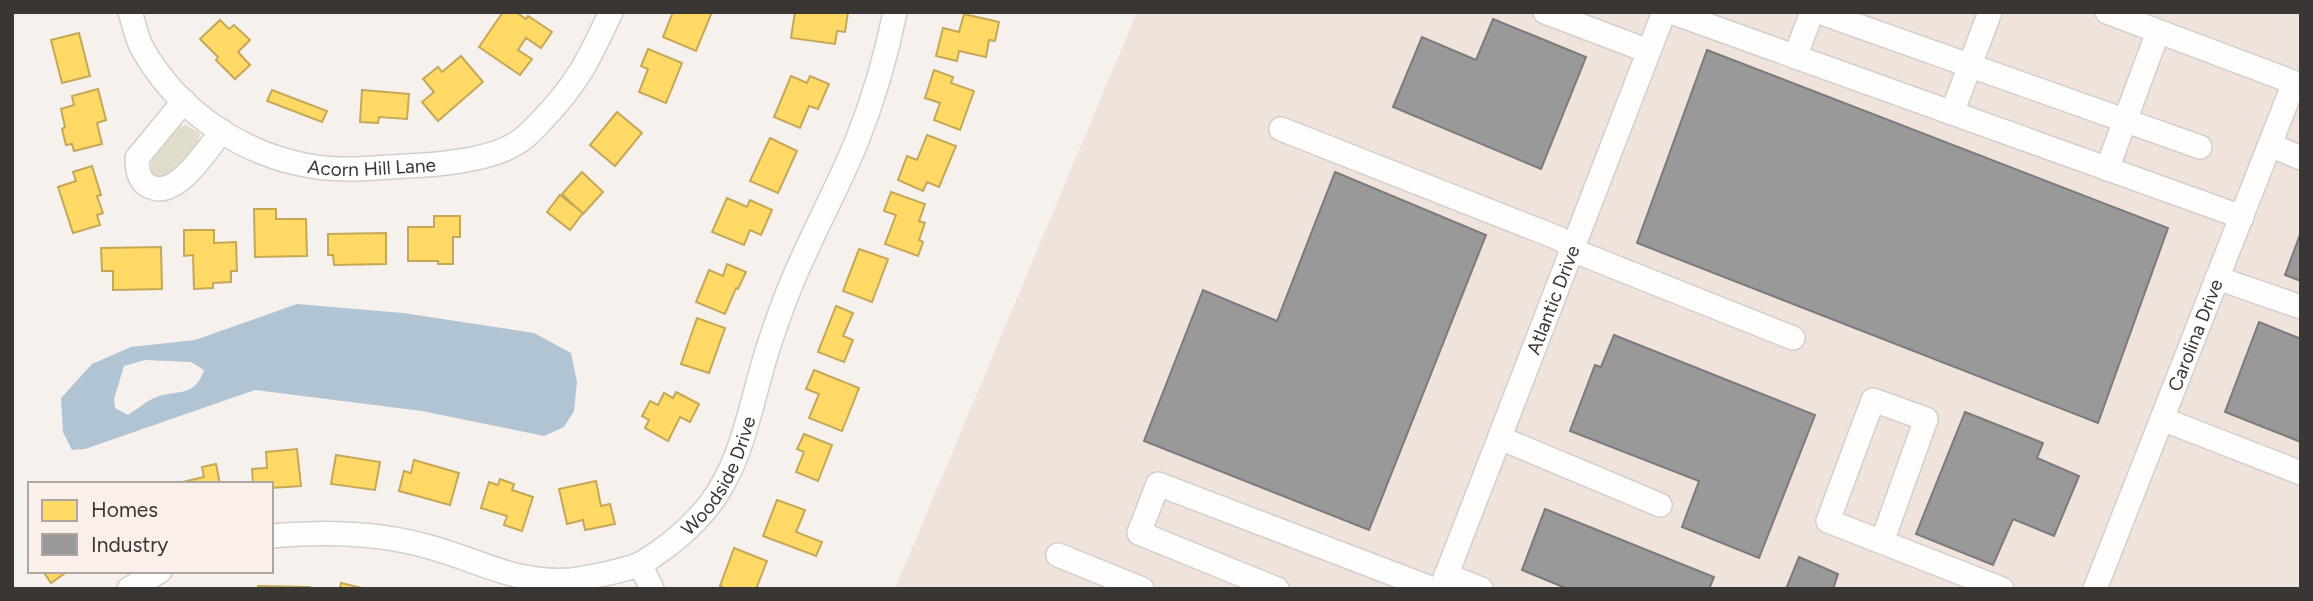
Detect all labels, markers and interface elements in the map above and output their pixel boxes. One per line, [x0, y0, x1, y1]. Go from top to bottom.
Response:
street label: Acorn Hill Lane [306, 153, 437, 181]
street label: Atlantic Drive [1522, 242, 1585, 358]
street label: Carolina Drive [2163, 276, 2228, 394]
street label: Woodside Drive [676, 414, 760, 540]
legend [28, 482, 273, 573]
text: Homes [91, 497, 158, 522]
text: Industry [91, 532, 168, 557]

